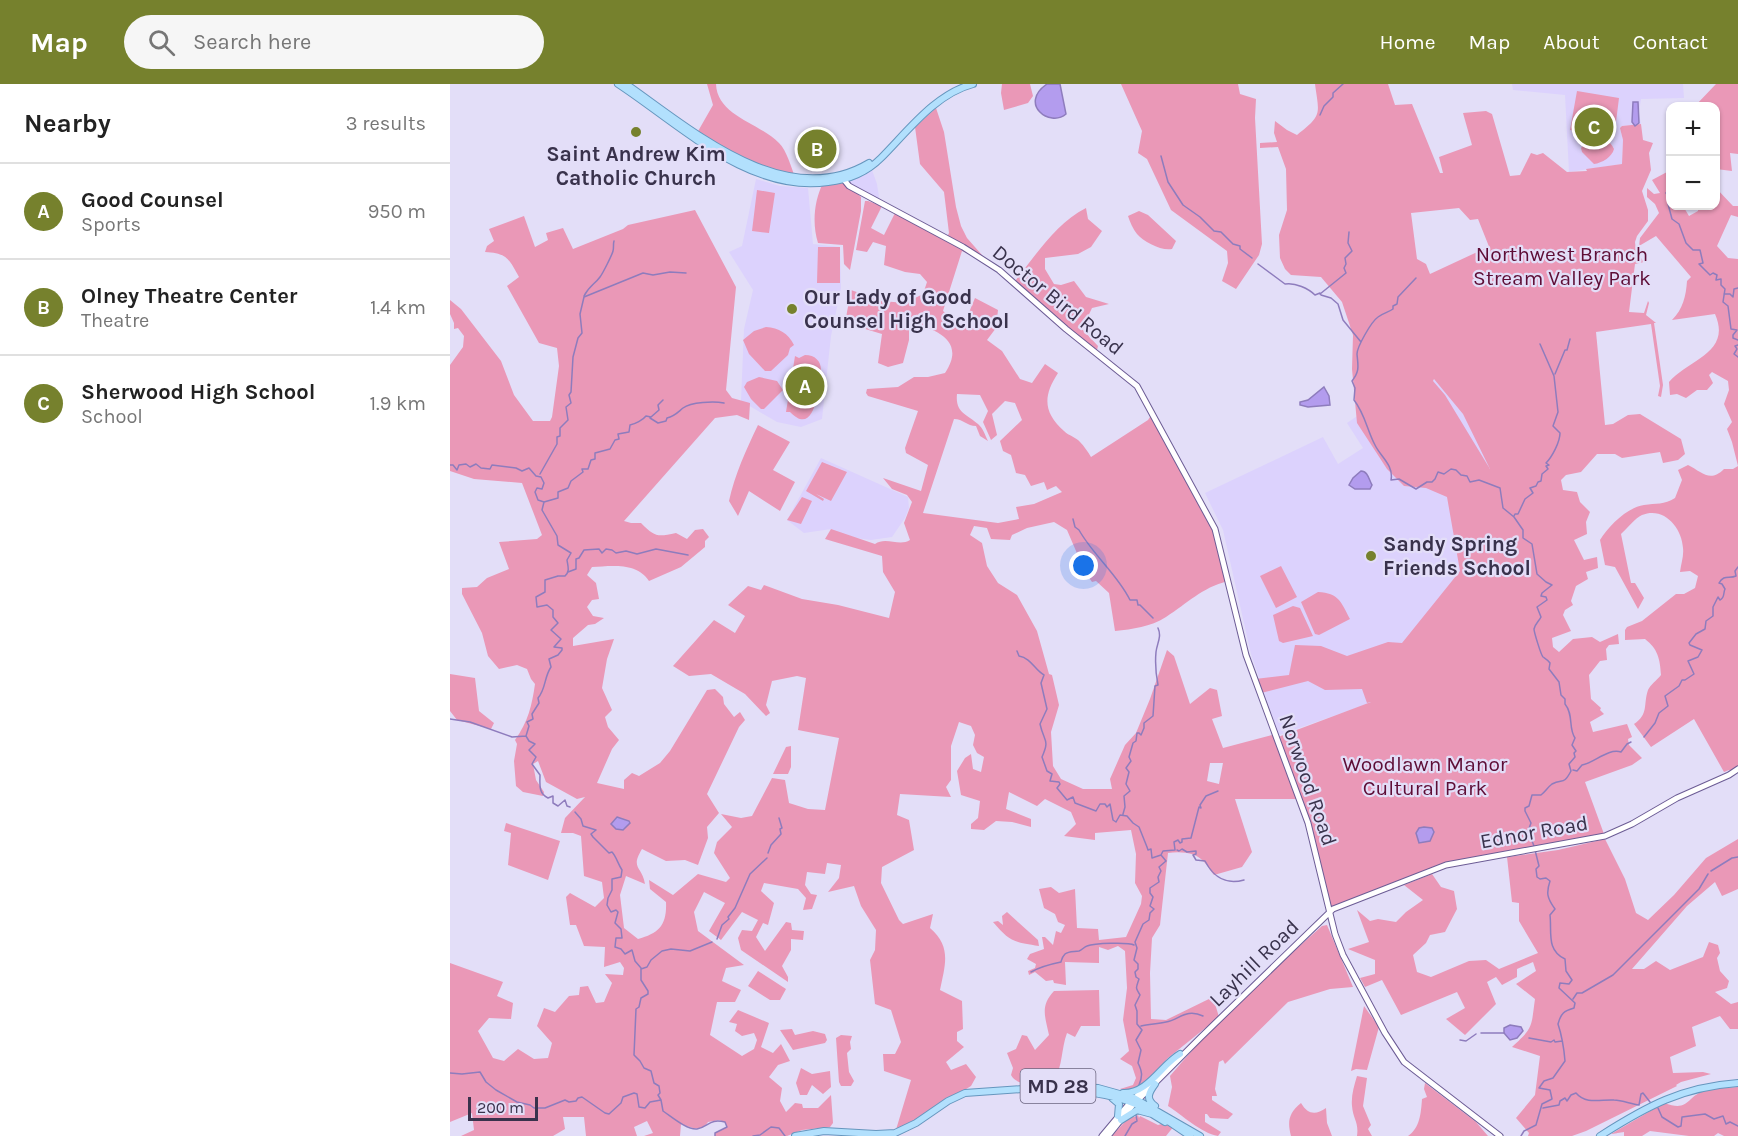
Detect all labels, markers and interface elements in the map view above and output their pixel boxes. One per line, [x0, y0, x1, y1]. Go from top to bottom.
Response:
search box [124, 15, 544, 69]
text: Map [30, 26, 88, 59]
icon: search [145, 26, 178, 59]
text: Search here [193, 29, 311, 55]
text: Home [1380, 30, 1436, 54]
text: Map [1469, 30, 1510, 54]
text: About [1543, 30, 1600, 54]
text: Contact [1633, 30, 1708, 54]
map controls [1666, 102, 1720, 210]
button: + [1666, 102, 1720, 156]
pin: C [1574, 104, 1614, 150]
text: Nearby [24, 108, 111, 139]
text: 3 results [346, 112, 426, 135]
marker: Saint Andrew Kim Catholic Church [629, 125, 643, 139]
pin: B [798, 126, 836, 172]
place label: Saint Andrew Kim Catholic Church [546, 142, 726, 190]
button: − [1666, 156, 1720, 210]
text: Good Counsel [81, 187, 224, 213]
text: A [37, 200, 50, 223]
text: 950 m [368, 200, 426, 223]
text: Sports [81, 213, 141, 236]
street label: Doctor Bird Road [988, 240, 1128, 360]
park label: Northwest Branch Stream Valley Park [1473, 242, 1651, 290]
text: Olney Theatre Center [81, 283, 297, 309]
place label: Our Lady of Good Counsel High School [804, 285, 1009, 333]
text: B [37, 296, 50, 319]
text: 1.4 km [370, 296, 426, 319]
marker: Our Lady of Good Counsel High School [785, 302, 799, 316]
text: Theatre [81, 309, 149, 332]
pin: A [786, 364, 824, 408]
text: Sherwood High School [81, 379, 315, 405]
text: C [37, 392, 50, 415]
text: 1.9 km [369, 392, 426, 415]
text: School [81, 405, 143, 428]
place label: Sandy Spring Friends School [1383, 532, 1531, 580]
marker: Sandy Spring Friends School [1364, 549, 1378, 563]
your location [1069, 551, 1098, 580]
street label: Norwood Road [1274, 711, 1342, 849]
park label: Woodlawn Manor Cultural Park [1343, 752, 1508, 800]
street label: Ednor Road [1478, 811, 1590, 853]
street label: Layhill Road [1204, 914, 1304, 1012]
road number: MD 28 [1020, 1069, 1096, 1103]
scale bar [468, 1094, 538, 1122]
text: 200 m [477, 1098, 524, 1117]

